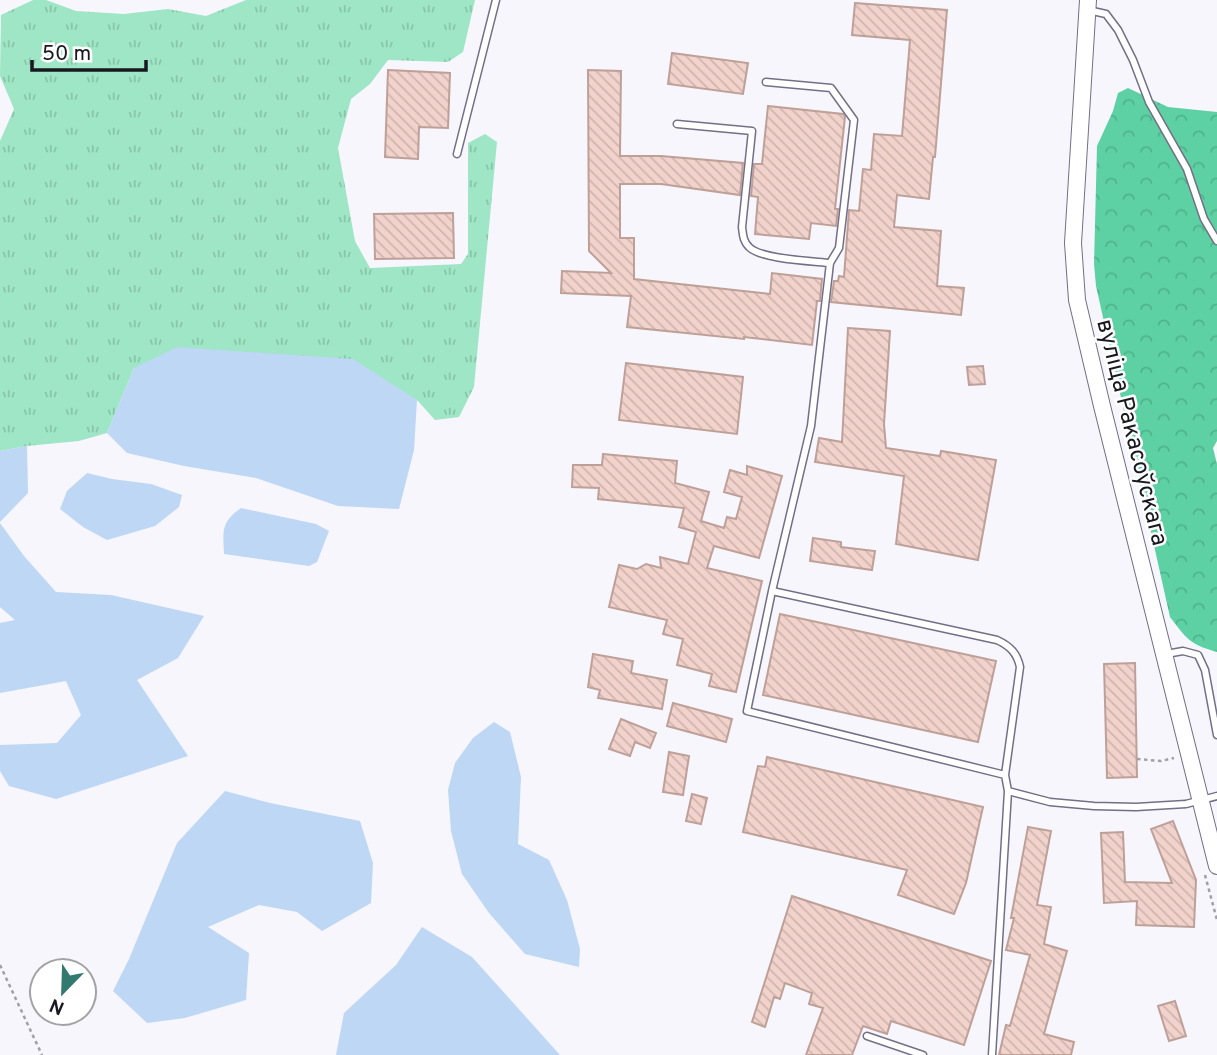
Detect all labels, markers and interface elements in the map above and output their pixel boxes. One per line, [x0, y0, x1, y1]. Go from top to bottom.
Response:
scale bar [32, 28, 145, 72]
text: 50 m [42, 41, 91, 68]
street label: вуліца Ракасоўскага [1088, 316, 1174, 549]
north arrow [28, 957, 98, 1027]
text: N [46, 992, 68, 1020]

